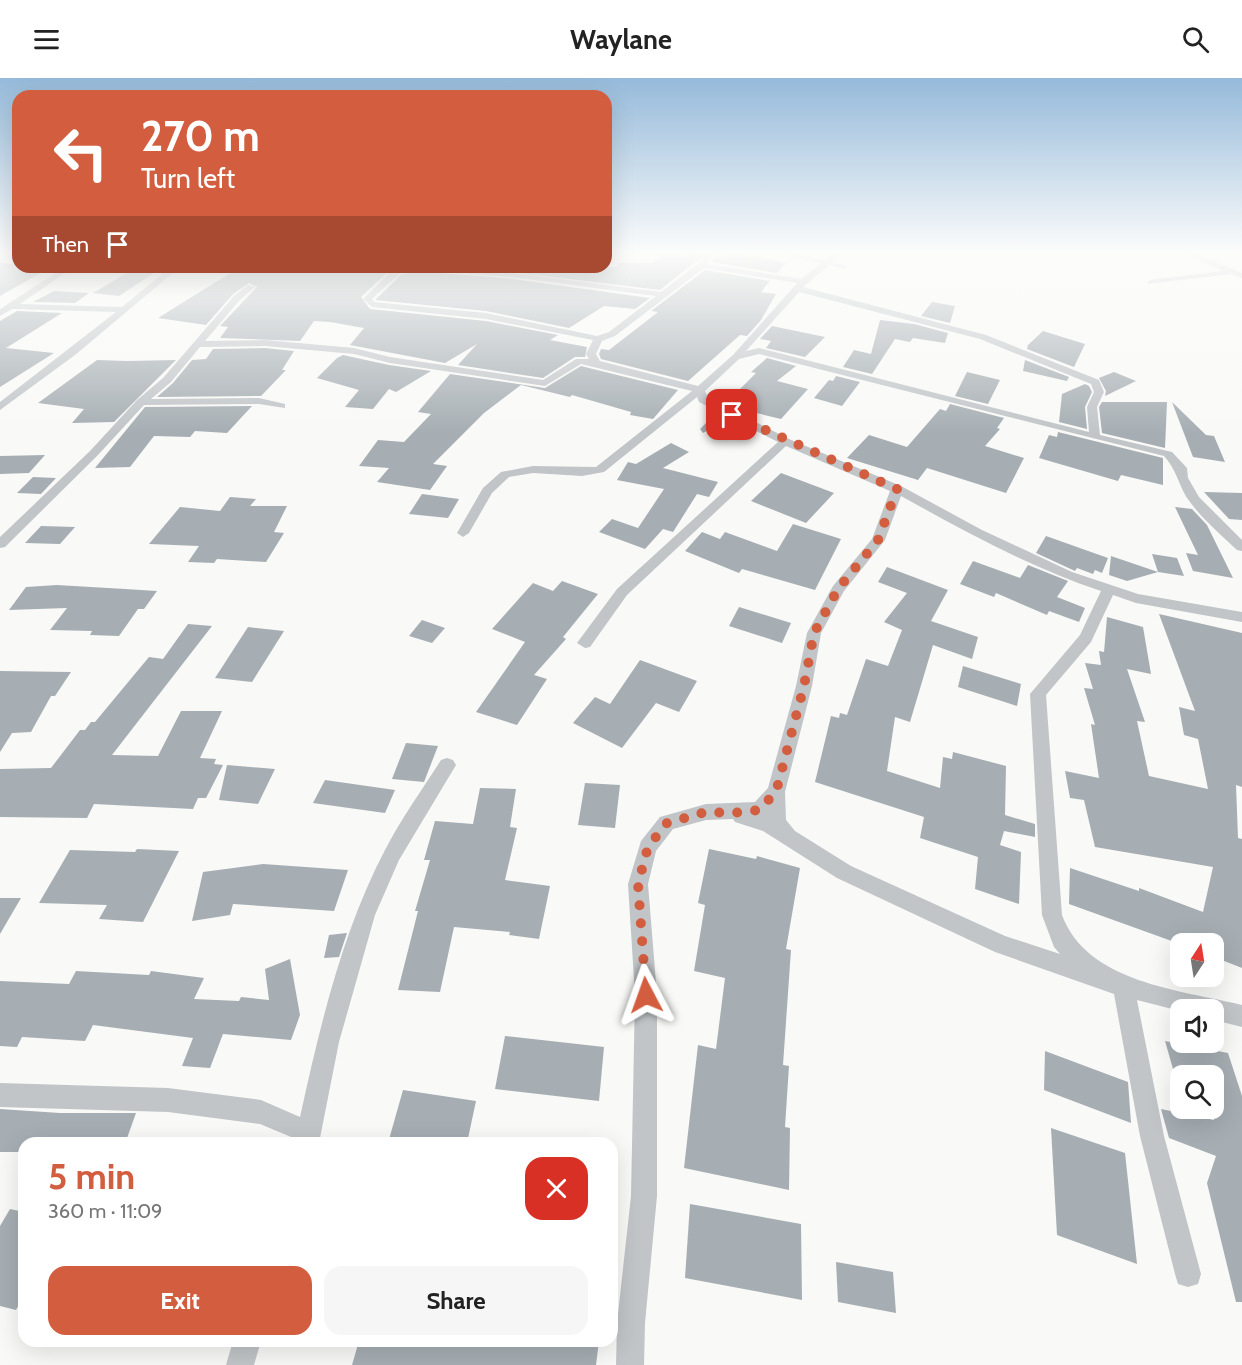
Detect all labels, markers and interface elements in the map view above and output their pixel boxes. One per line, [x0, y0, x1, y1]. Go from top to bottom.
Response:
icon: menu [30, 23, 63, 56]
text: Waylane [570, 23, 672, 56]
icon: search [1179, 23, 1212, 56]
text: 270 m [141, 110, 260, 162]
icon: left [42, 114, 120, 192]
text: Turn left [141, 162, 235, 195]
icon: arrive [101, 228, 134, 261]
text: Then [42, 231, 89, 258]
pin [706, 389, 757, 440]
icon: arrive [715, 398, 748, 431]
north arrow [1170, 933, 1224, 987]
map controls [1170, 933, 1224, 1119]
position arrow [614, 963, 678, 1027]
button: sound [1170, 999, 1224, 1053]
button: search [1170, 1065, 1224, 1119]
text: 5 min [48, 1154, 135, 1198]
button: close [525, 1157, 588, 1220]
text: 360 m · 11:09 [48, 1199, 162, 1223]
button: Exit [48, 1266, 312, 1335]
button: Share [324, 1266, 588, 1335]

